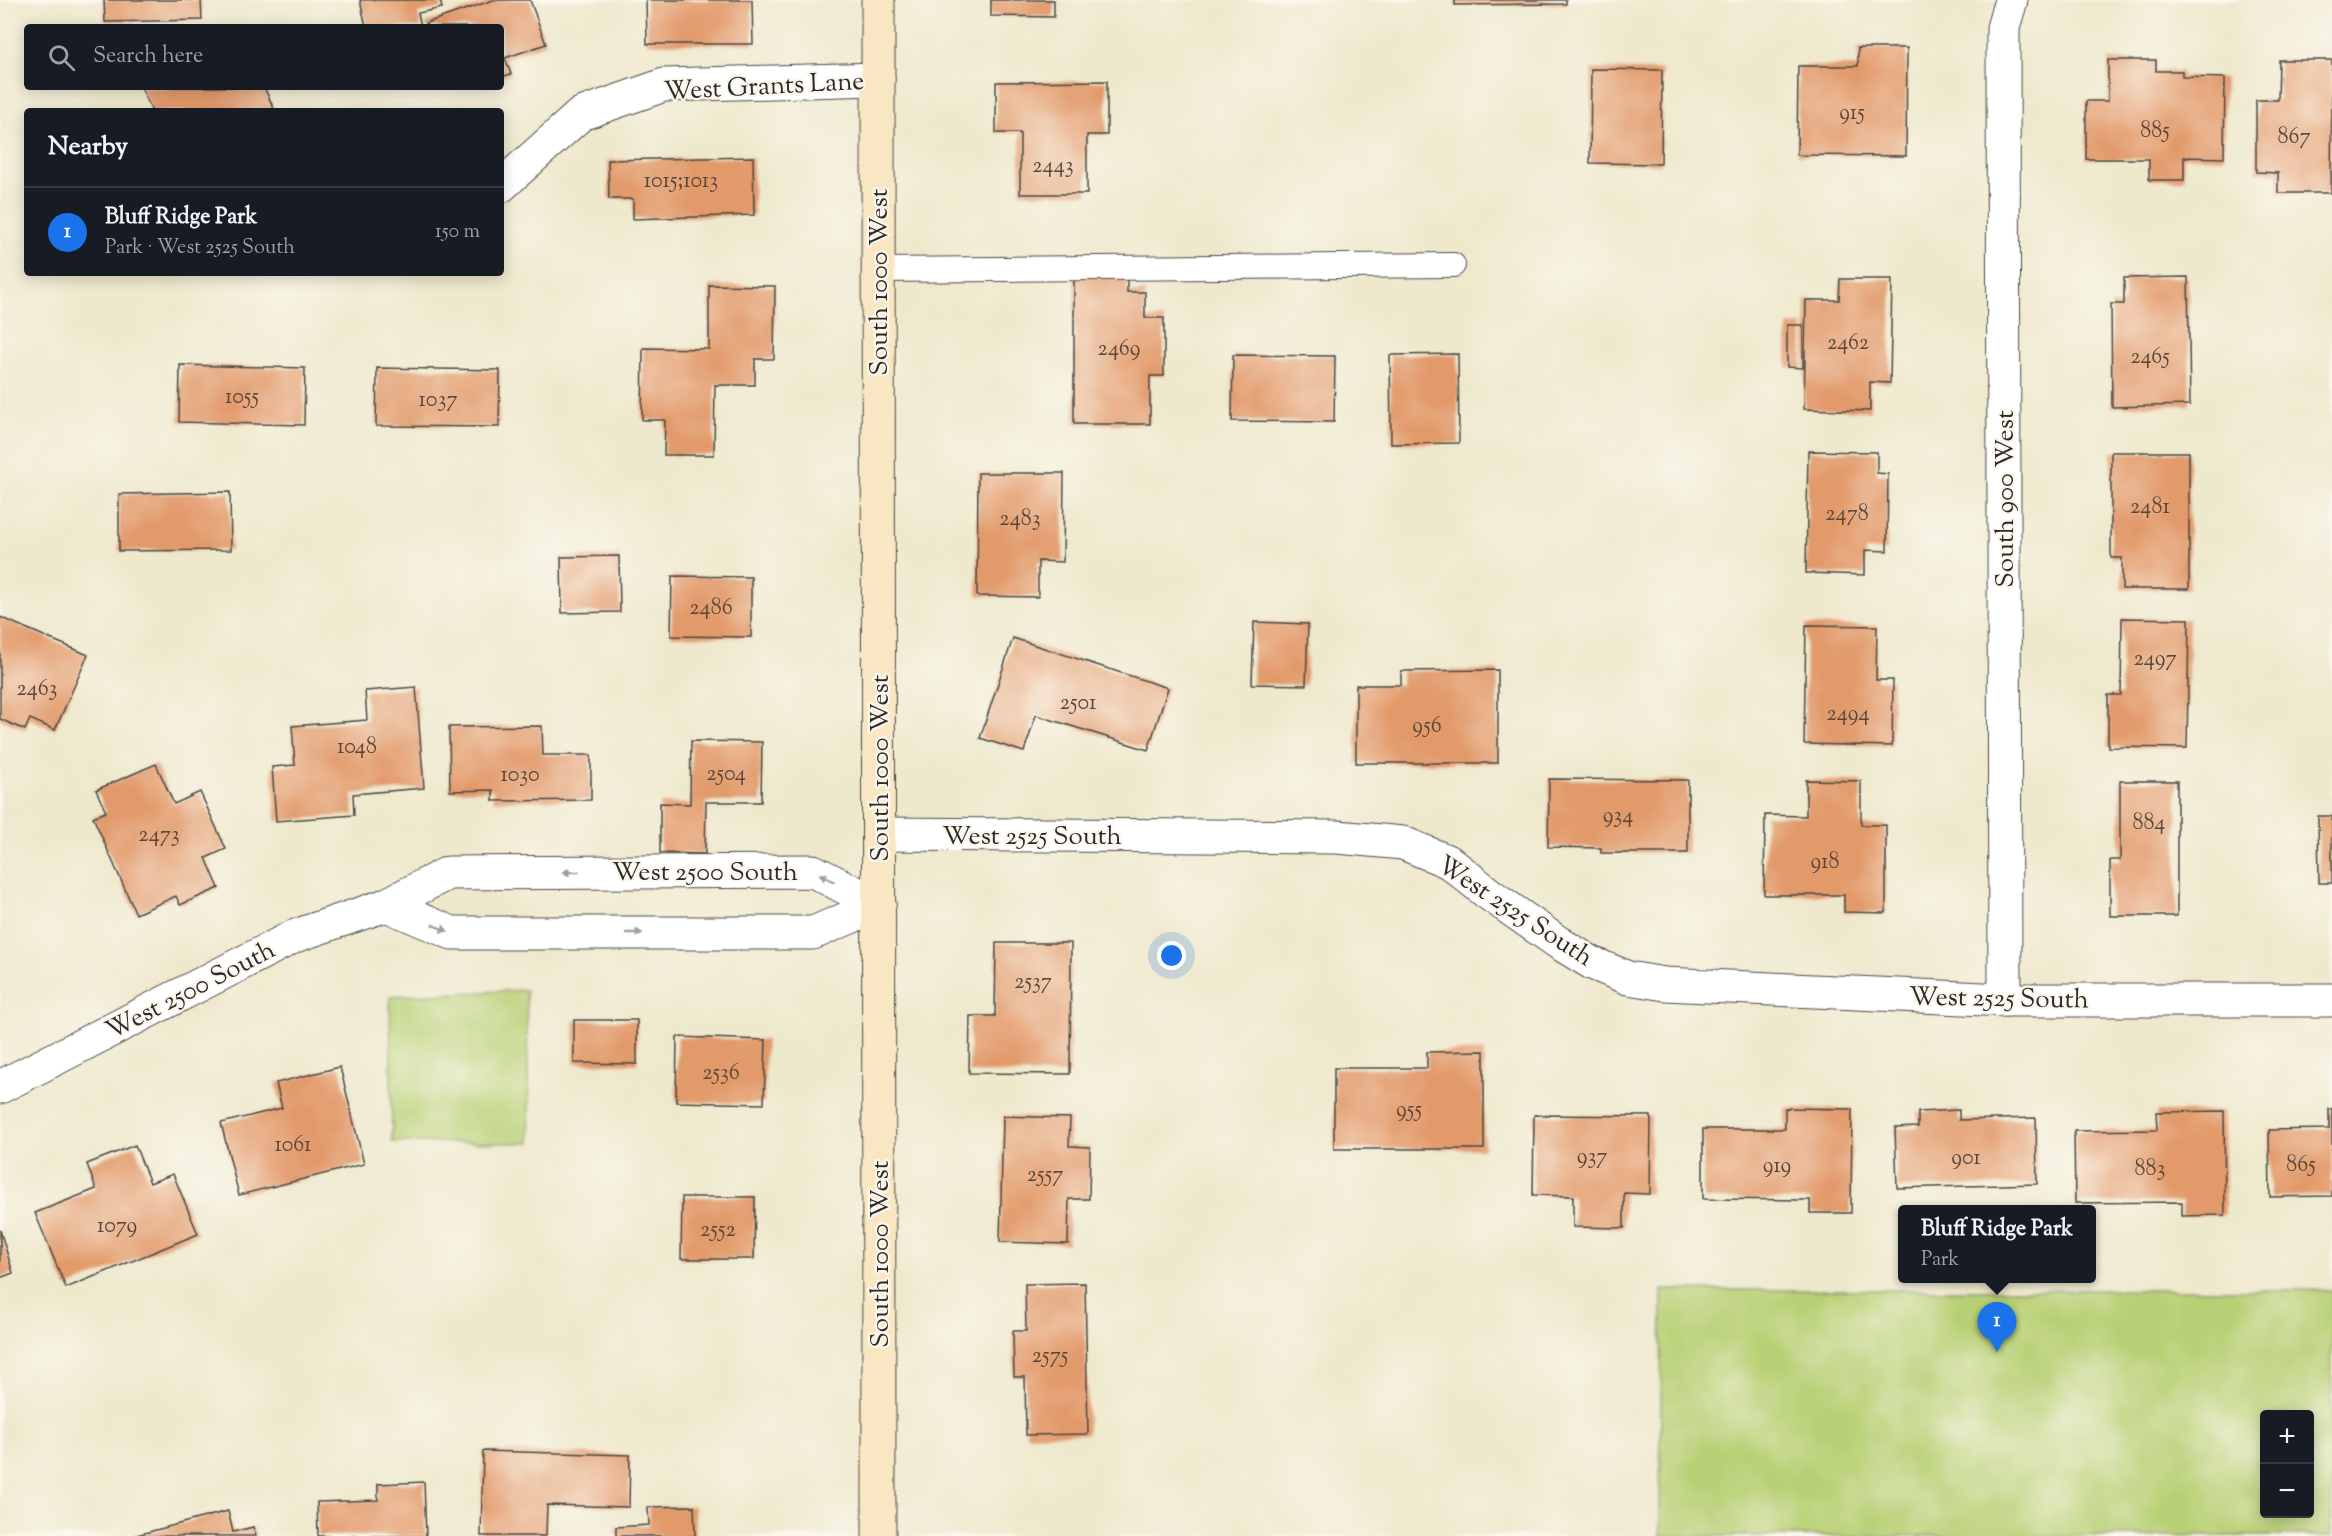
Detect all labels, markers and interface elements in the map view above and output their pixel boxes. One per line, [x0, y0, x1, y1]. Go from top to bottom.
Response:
search box [24, 24, 504, 90]
icon: search [45, 41, 78, 74]
text: Search here [93, 41, 203, 73]
street label: West Grants Lane [663, 64, 865, 111]
house number: 915 [1839, 98, 1865, 130]
house number: 885 [2140, 116, 2170, 148]
house number: 867 [2278, 122, 2310, 154]
text: Nearby [48, 129, 128, 166]
house number: 2443 [1032, 151, 1074, 183]
house number: 1015;1013 [644, 166, 718, 198]
street label: South 1000 West [862, 188, 899, 376]
text: Bluff Ridge Park [105, 202, 257, 234]
text: 1 [64, 218, 71, 247]
text: 150 m [435, 218, 480, 247]
text: Park · West 2525 South [105, 234, 295, 263]
house number: 2462 [1827, 328, 1869, 360]
house number: 2469 [1098, 334, 1140, 366]
house number: 2465 [2130, 342, 2170, 374]
house number: 1055 [225, 382, 260, 414]
house number: 1037 [419, 385, 457, 417]
street label: South 900 West [1988, 410, 2025, 588]
house number: 2481 [2130, 492, 2170, 524]
house number: 2478 [1825, 499, 1869, 531]
house number: 2483 [999, 504, 1041, 536]
house number: 2486 [689, 593, 733, 625]
house number: 2497 [2134, 644, 2176, 676]
house number: 2463 [16, 674, 58, 706]
street label: South 1000 West [863, 674, 900, 862]
house number: 2501 [1060, 688, 1097, 720]
house number: 2494 [1827, 699, 1869, 731]
house number: 956 [1412, 711, 1442, 743]
house number: 1048 [337, 732, 377, 764]
house number: 2504 [706, 759, 746, 791]
house number: 1030 [500, 760, 540, 792]
house number: 934 [1603, 801, 1633, 833]
house number: 884 [2133, 808, 2165, 840]
street label: West 2525 South [942, 819, 1122, 856]
house number: 2473 [138, 820, 180, 852]
house number: 918 [1810, 847, 1840, 879]
street label: West 2525 South [1429, 848, 1600, 977]
street label: West 2500 South [612, 855, 798, 892]
one-way arrow [561, 867, 580, 877]
one-way arrow [818, 873, 835, 883]
one-way arrow [431, 924, 449, 933]
one-way arrow [624, 928, 643, 938]
street label: West 2500 South [100, 933, 282, 1050]
your location [1157, 941, 1186, 970]
house number: 2537 [1014, 967, 1052, 999]
street label: West 2525 South [1909, 979, 2089, 1020]
house number: 2536 [702, 1058, 740, 1090]
house number: 955 [1396, 1095, 1423, 1127]
house number: 1061 [274, 1130, 312, 1162]
house number: 937 [1577, 1142, 1607, 1174]
house number: 901 [1951, 1143, 1981, 1175]
house number: 865 [2286, 1150, 2316, 1182]
house number: 919 [1763, 1151, 1791, 1183]
house number: 883 [2135, 1154, 2165, 1186]
street label: South 1000 West [863, 1160, 900, 1348]
house number: 2557 [1027, 1160, 1063, 1192]
popup [1898, 1205, 2096, 1283]
house number: 1079 [97, 1211, 137, 1243]
text: Bluff Ridge Park [1921, 1214, 2073, 1246]
house number: 2552 [700, 1215, 736, 1247]
text: Park [1921, 1246, 1959, 1275]
pin: 1 [1978, 1302, 2016, 1352]
house number: 2575 [1032, 1341, 1069, 1373]
map controls [2260, 1410, 2314, 1518]
button: + [2260, 1410, 2314, 1464]
button: − [2260, 1464, 2314, 1518]

